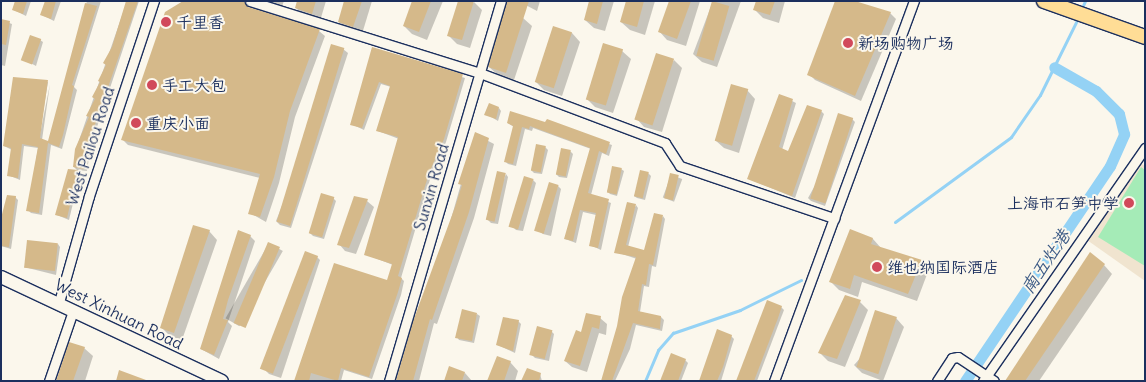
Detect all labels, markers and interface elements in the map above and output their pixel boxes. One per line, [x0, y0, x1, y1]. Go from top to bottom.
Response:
place label: 千里香 [176, 12, 224, 32]
marker: 千里香 [160, 16, 172, 28]
place label: 新场购物广场 [858, 33, 954, 53]
marker: 新场购物广场 [842, 37, 854, 49]
place label: 手工大包 [162, 75, 226, 95]
marker: 手工大包 [146, 79, 158, 91]
street label: West Pailou Road [62, 84, 118, 208]
place label: 重庆小面 [146, 113, 210, 133]
marker: 重庆小面 [130, 117, 142, 129]
street label: Sunxin Road [409, 141, 453, 233]
place label: 上海市石笋中学 [1007, 193, 1119, 213]
marker: 上海市石笋中学 [1123, 197, 1135, 209]
water label: 南五灶港 [1017, 226, 1075, 298]
place label: 维也纳国际酒店 [887, 257, 999, 277]
marker: 维也纳国际酒店 [871, 261, 883, 273]
street label: West Xinhuan Road [52, 275, 186, 353]

